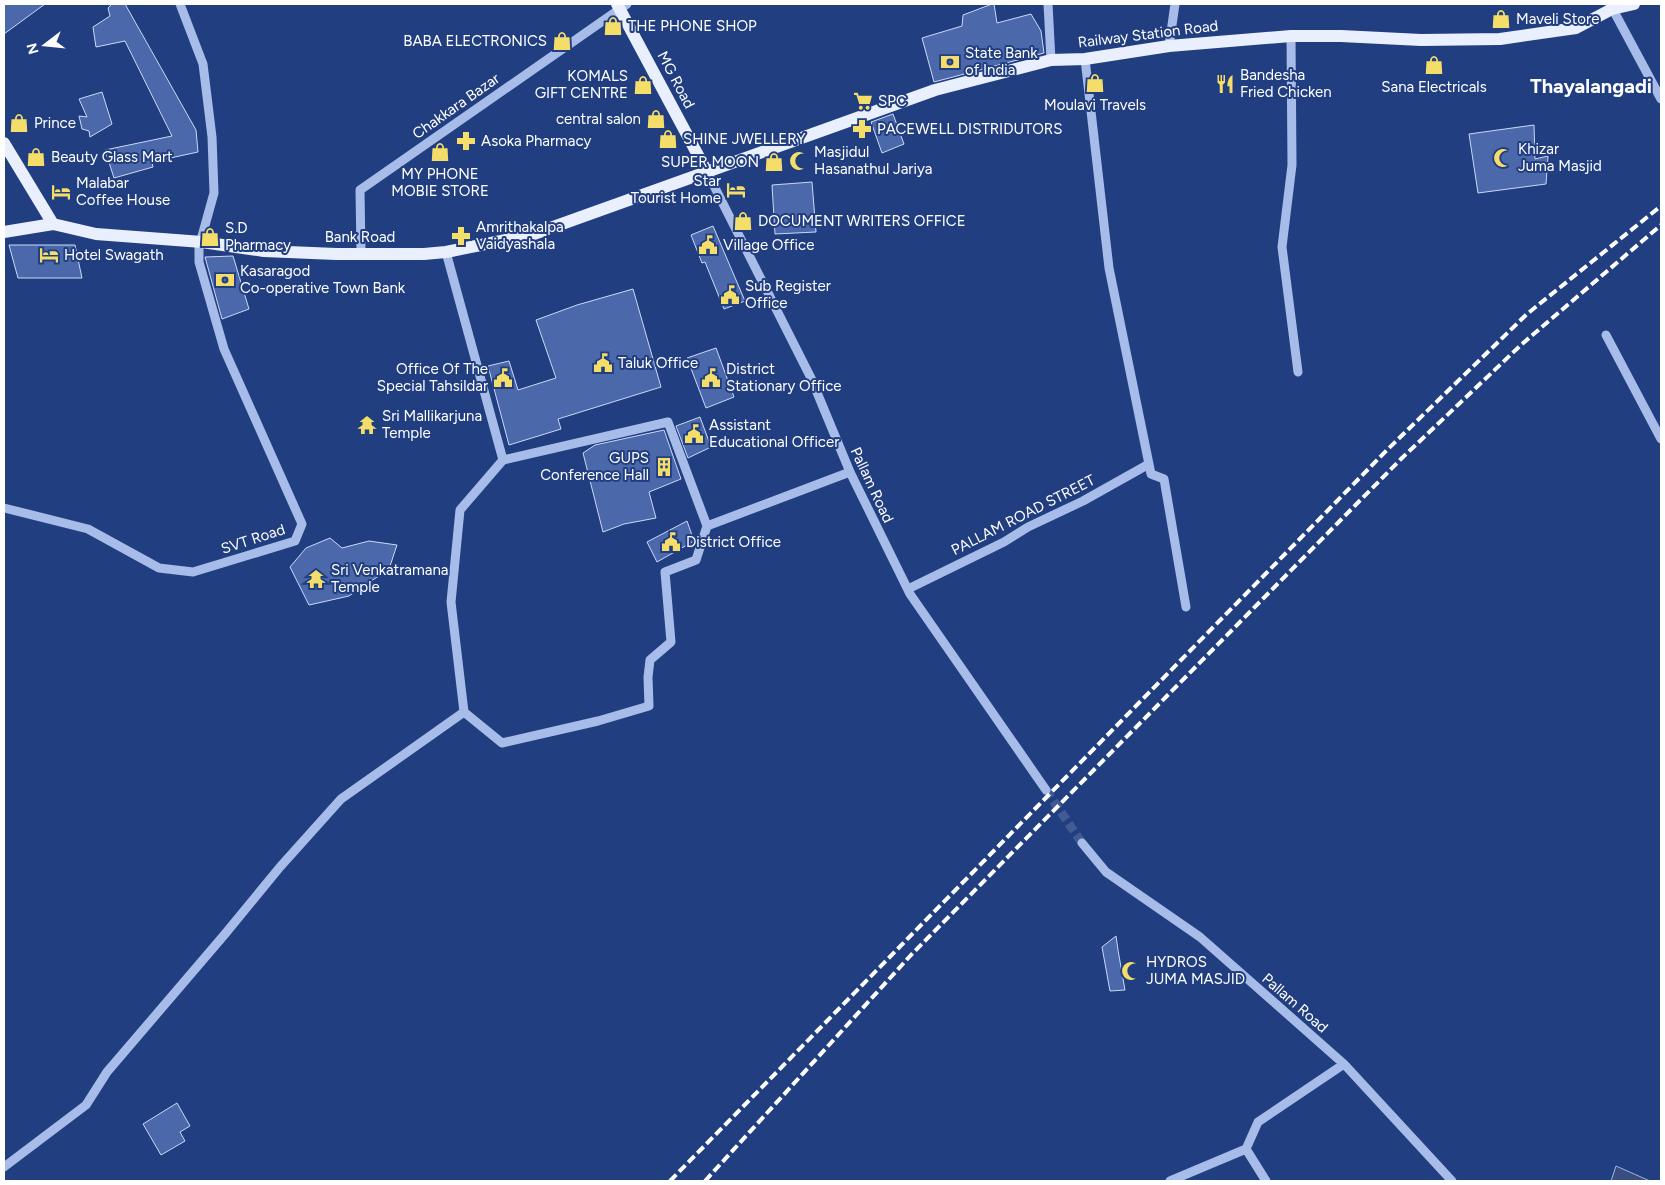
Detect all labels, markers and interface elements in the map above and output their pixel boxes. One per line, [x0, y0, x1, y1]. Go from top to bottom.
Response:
shop icon: Maveli Store [1490, 8, 1512, 30]
place label: Maveli Store [1516, 10, 1599, 28]
shop icon: THE PHONE SHOP [602, 15, 624, 37]
street label: Railway Station Road [1077, 16, 1219, 52]
place label: THE PHONE SHOP [628, 17, 757, 35]
north arrow [20, 20, 70, 70]
shop icon: BABA ELECTRONICS [551, 30, 573, 52]
place label: BABA ELECTRONICS [403, 32, 547, 50]
text: N [23, 41, 43, 56]
place label: State Bank of India [965, 44, 1038, 79]
street label: MG Road [653, 48, 699, 112]
bank icon: State Bank of India [939, 51, 961, 73]
shop icon: Sana Electricals [1423, 54, 1445, 76]
place label: Bandesha Fried Chicken [1240, 66, 1332, 101]
place label: KOMALS GIFT CENTRE [535, 67, 628, 102]
street label: Chakkara Bazar [409, 69, 503, 143]
shop icon: Moulavi Travels [1084, 72, 1106, 94]
restaurant icon: Bandesha Fried Chicken [1214, 73, 1236, 95]
shop icon: KOMALS GIFT CENTRE [632, 74, 654, 96]
district label: Thayalangadi [1530, 74, 1652, 98]
place label: Sana Electricals [1381, 78, 1487, 96]
supermarket icon: SPC [852, 90, 874, 112]
place label: SPC [878, 92, 907, 110]
place label: Moulavi Travels [1044, 96, 1146, 114]
shop icon: central salon [645, 108, 667, 130]
place label: central salon [556, 110, 641, 128]
shop icon: Prince [8, 112, 30, 134]
place label: Prince [34, 114, 76, 132]
pharmacy icon: PACEWELL DISTRIDUTORS [851, 118, 873, 140]
place label: PACEWELL DISTRIDUTORS [877, 120, 1062, 138]
shop icon: SHINE JWELLERY [657, 128, 679, 150]
pharmacy icon: Asoka Pharmacy [455, 130, 477, 152]
place label: SHINE JWELLERY [683, 130, 806, 148]
place label: Asoka Pharmacy [481, 132, 591, 150]
place label: Khizar Juma Masjid [1518, 140, 1602, 175]
shop icon: MY PHONE MOBIE STORE [429, 141, 451, 163]
place label: Masjidul Hasanathul Jariya [814, 143, 932, 178]
shop icon: Beauty Glass Mart [25, 146, 47, 168]
mosque icon: Khizar Juma Masjid [1492, 147, 1514, 169]
place label: Beauty Glass Mart [51, 148, 173, 166]
mosque icon: Masjidul Hasanathul Jariya [788, 150, 810, 172]
shop icon: SUPER MOON [763, 151, 785, 173]
place label: SUPER MOON [661, 153, 759, 171]
place label: MY PHONE MOBIE STORE [391, 165, 489, 200]
place label: Star Tourist Home [631, 172, 721, 207]
place label: Malabar Coffee House [76, 174, 170, 209]
hotel icon: Star Tourist Home [725, 179, 747, 201]
hotel icon: Malabar Coffee House [50, 181, 72, 203]
shop icon: DOCUMENT WRITERS OFFICE [732, 210, 754, 232]
place label: DOCUMENT WRITERS OFFICE [758, 212, 966, 230]
place label: Amrithakalpa Vaidyashala [476, 218, 564, 253]
place label: S.D Pharmacy [225, 219, 291, 254]
pharmacy icon: Amrithakalpa Vaidyashala [450, 225, 472, 247]
shop icon: S.D Pharmacy [199, 226, 221, 248]
street label: Bank Road [325, 228, 395, 246]
public building icon: Village Office [697, 234, 719, 256]
place label: Village Office [723, 236, 814, 254]
hotel icon: Hotel Swagath [38, 244, 60, 266]
place label: Hotel Swagath [64, 246, 164, 264]
place label: Kasaragod Co-operative Town Bank [240, 262, 406, 297]
bank icon: Kasaragod Co-operative Town Bank [214, 269, 236, 291]
place label: Sub Register Office [745, 277, 831, 312]
public building icon: Sub Register Office [719, 284, 741, 306]
public building icon: Taluk Office [592, 352, 614, 374]
place label: Taluk Office [618, 354, 698, 372]
place label: Office Of The Special Tahsildar [377, 360, 488, 395]
place label: District Stationary Office [726, 360, 842, 395]
public building icon: Office Of The Special Tahsildar [492, 367, 514, 389]
public building icon: District Stationary Office [700, 367, 722, 389]
place label: Sri Mallikarjuna Temple [382, 407, 482, 442]
temple icon: Sri Mallikarjuna Temple [356, 414, 378, 436]
place label: Assistant Educational Officer [709, 416, 839, 451]
public building icon: Assistant Educational Officer [683, 423, 705, 445]
street label: Pallam Road [847, 444, 897, 526]
place label: GUPS Conference Hall [540, 449, 649, 484]
building icon: GUPS Conference Hall [653, 456, 675, 478]
street label: PALLAM ROAD STREET [948, 471, 1099, 559]
street label: SVT Road [219, 520, 287, 558]
public building icon: District Office [660, 531, 682, 553]
place label: District Office [686, 533, 781, 551]
place label: Sri Venkatramana Temple [331, 561, 448, 596]
temple icon: Sri Venkatramana Temple [305, 568, 327, 590]
place label: HYDROS JUMA MASJID [1146, 953, 1245, 988]
mosque icon: HYDROS JUMA MASJID [1120, 960, 1142, 982]
street label: Pallam Road [1258, 969, 1332, 1037]

